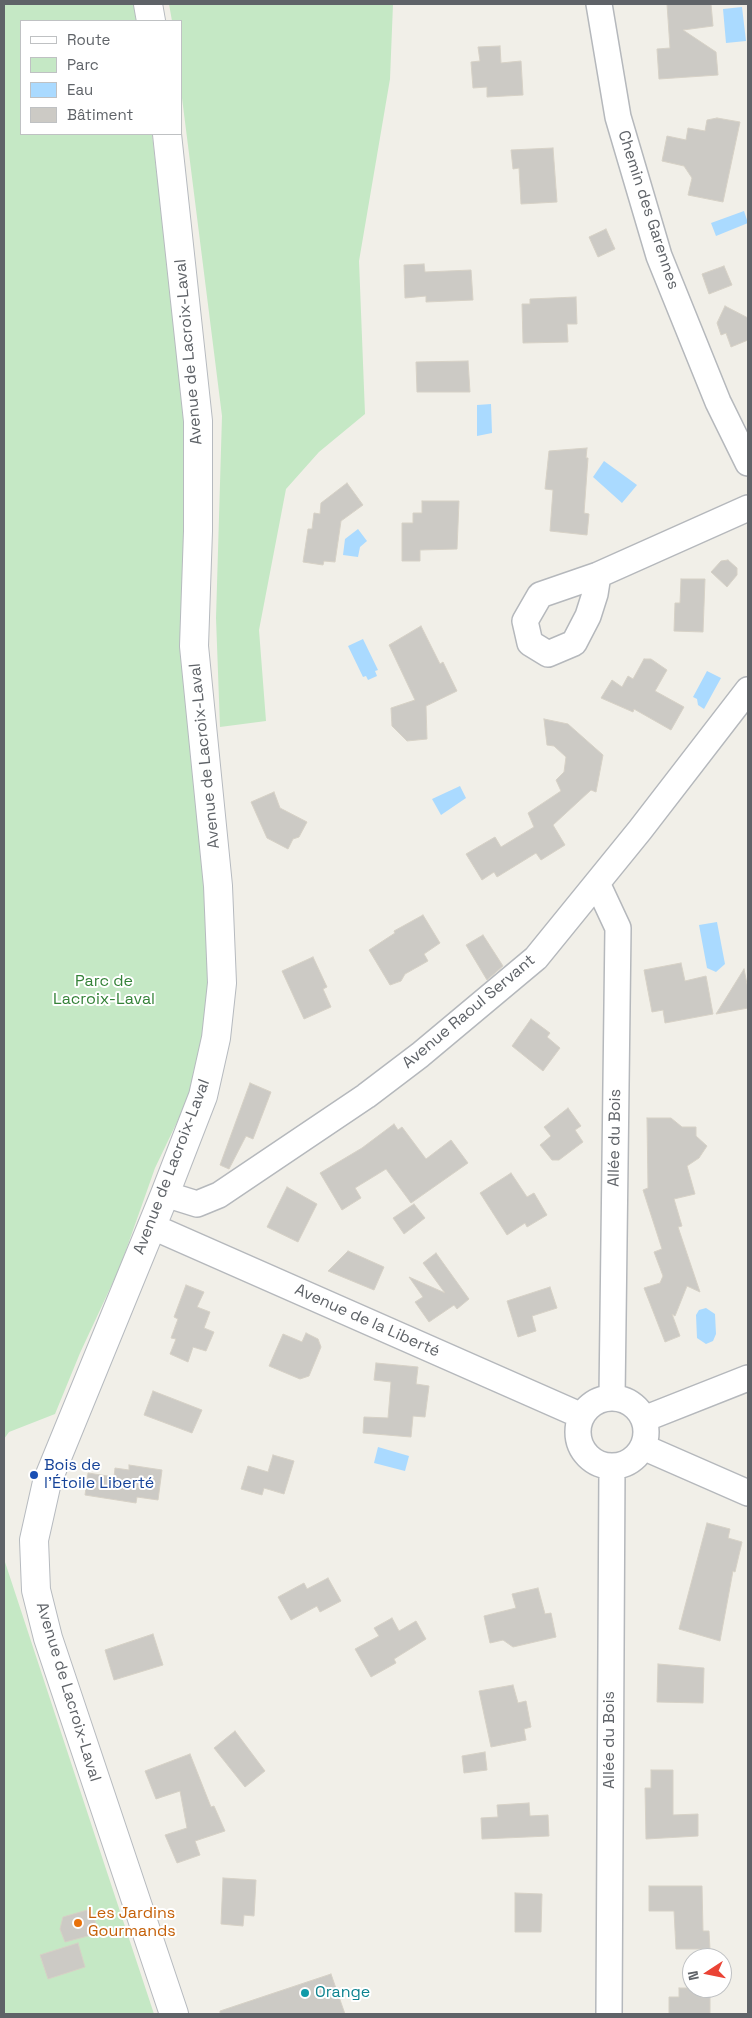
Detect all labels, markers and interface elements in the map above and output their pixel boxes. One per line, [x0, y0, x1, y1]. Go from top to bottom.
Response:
legend [20, 20, 182, 135]
text: Route [67, 30, 110, 49]
text: Parc [67, 55, 99, 74]
text: Eau [67, 80, 93, 99]
text: Bâtiment [67, 105, 133, 124]
street label: Chemin des Garennes [613, 128, 683, 292]
street label: Avenue de Lacroix-Laval [171, 258, 207, 446]
street label: Avenue de Lacroix-Laval [186, 662, 224, 850]
street label: Avenue Raoul Servant [399, 951, 539, 1073]
park label: Parc de Lacroix-Laval [53, 972, 155, 1010]
street label: Avenue de Lacroix-Laval [130, 1076, 214, 1258]
street label: Allée du Bois [605, 1089, 625, 1187]
street label: Avenue de la Liberté [291, 1280, 443, 1362]
place label: Bois de l'Étoile Liberté [44, 1456, 154, 1494]
marker: Bois de l'Étoile Liberté [28, 1469, 40, 1481]
street label: Avenue de Lacroix-Laval [32, 1600, 104, 1784]
street label: Allée du Bois [600, 1691, 620, 1789]
place label: Les Jardins Gourmands [88, 1904, 176, 1942]
marker: Les Jardins Gourmands [72, 1917, 84, 1929]
north arrow [682, 1948, 732, 1998]
text: N [684, 1969, 703, 1982]
place label: Orange [315, 1983, 370, 2003]
marker: Orange [299, 1987, 311, 1999]

